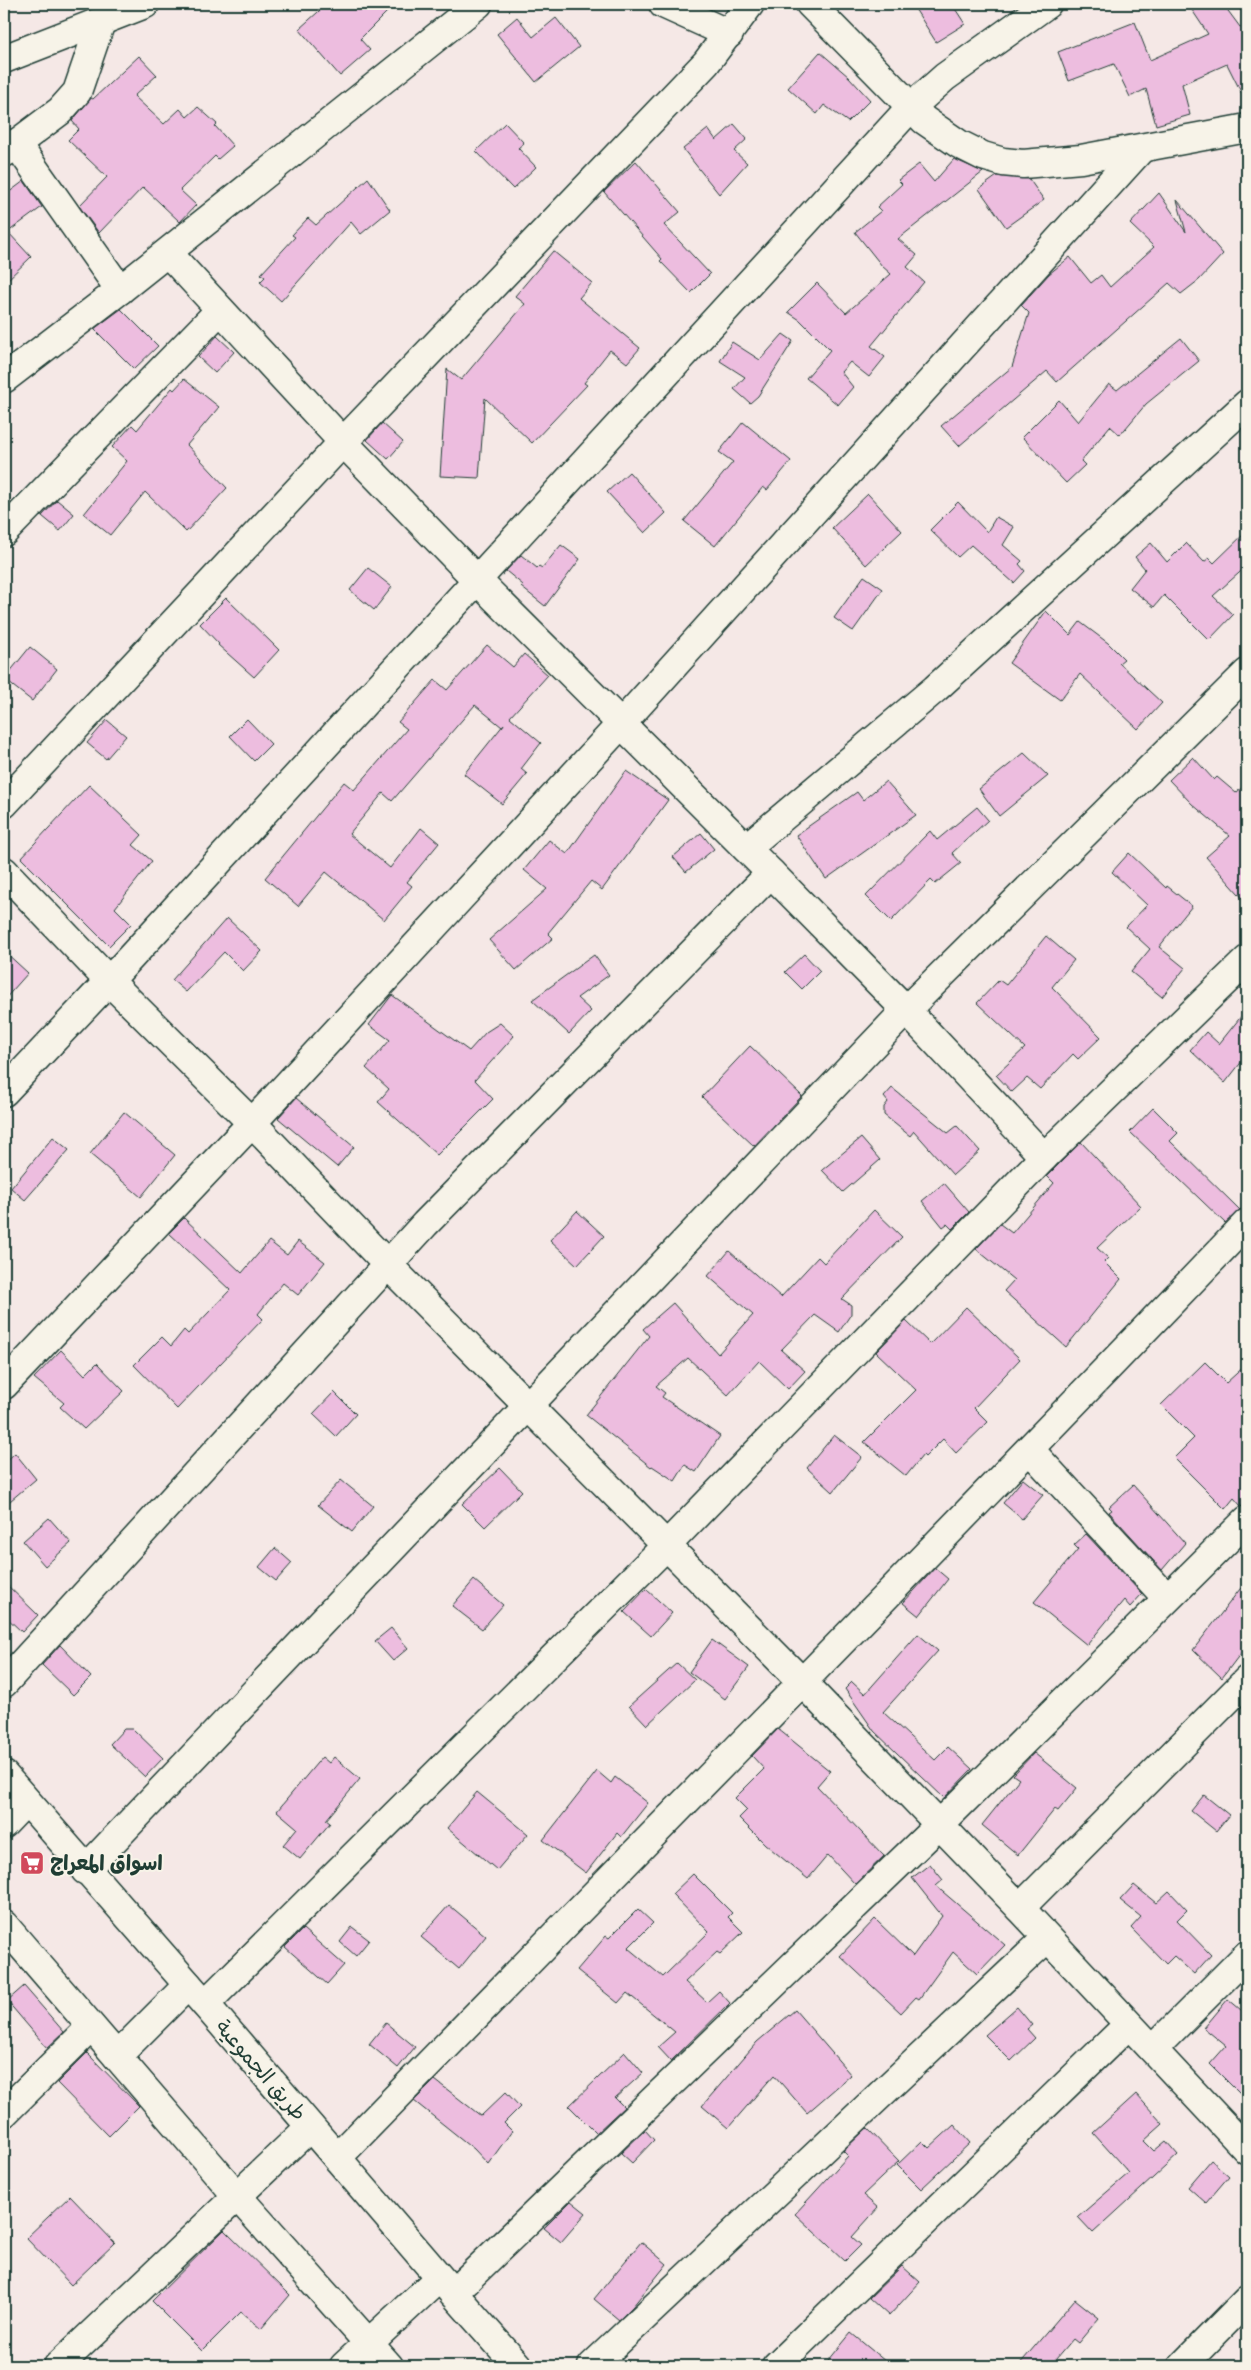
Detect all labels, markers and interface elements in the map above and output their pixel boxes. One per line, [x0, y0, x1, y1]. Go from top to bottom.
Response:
supermarket icon: اسواق المعراج [19, 1850, 45, 1876]
place label: اسواق المعراج [50, 1850, 163, 1876]
street label: طريق الجموعية [210, 2014, 312, 2126]

